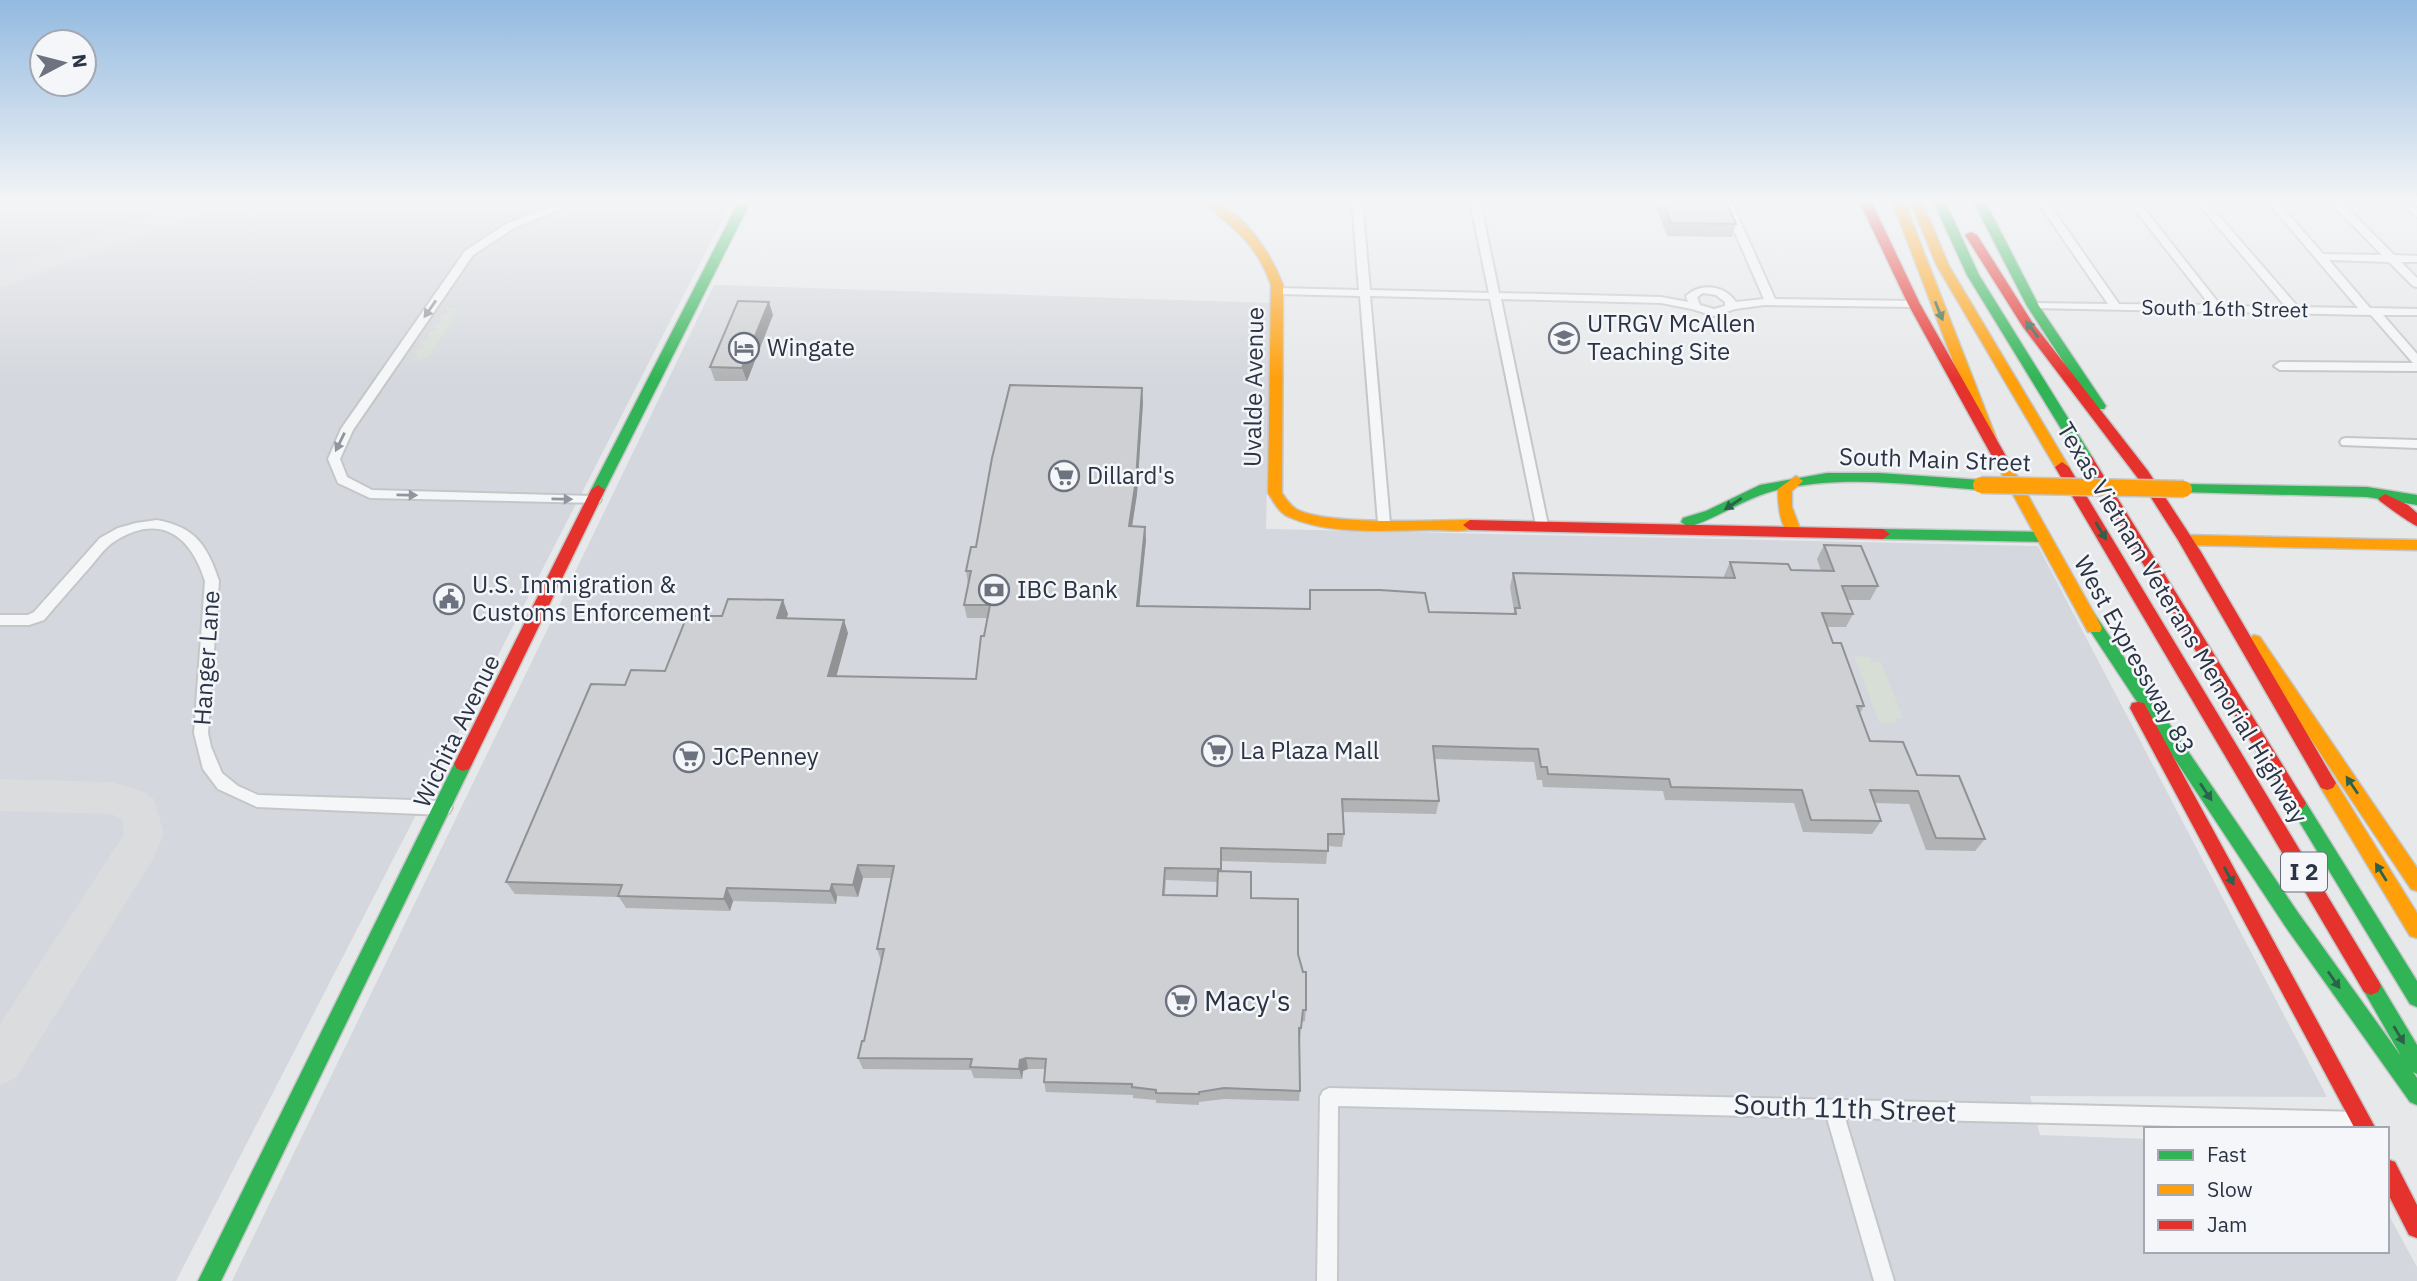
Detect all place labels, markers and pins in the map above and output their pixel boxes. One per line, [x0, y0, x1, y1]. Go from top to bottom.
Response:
place label: UTRGV McAllen Teaching Site [1587, 307, 1756, 367]
school or university icon: UTRGV McAllen Teaching Site [1547, 321, 1581, 355]
hotel icon: Wingate [727, 331, 761, 365]
place label: Wingate [767, 331, 855, 363]
supermarket icon: Dillard's [1047, 459, 1081, 493]
place label: Dillard's [1087, 459, 1175, 491]
place label: U.S. Immigration & Customs Enforcement [472, 568, 711, 628]
bank icon: IBC Bank [977, 573, 1011, 607]
place label: IBC Bank [1017, 573, 1118, 605]
public building icon: U.S. Immigration & Customs Enforcement [432, 582, 466, 616]
supermarket icon: La Plaza Mall [1200, 734, 1234, 768]
place label: La Plaza Mall [1240, 734, 1379, 766]
supermarket icon: JCPenney [672, 740, 706, 774]
place label: JCPenney [712, 740, 819, 772]
place label: Macy's [1204, 982, 1291, 1019]
supermarket icon: Macy's [1164, 984, 1198, 1018]

